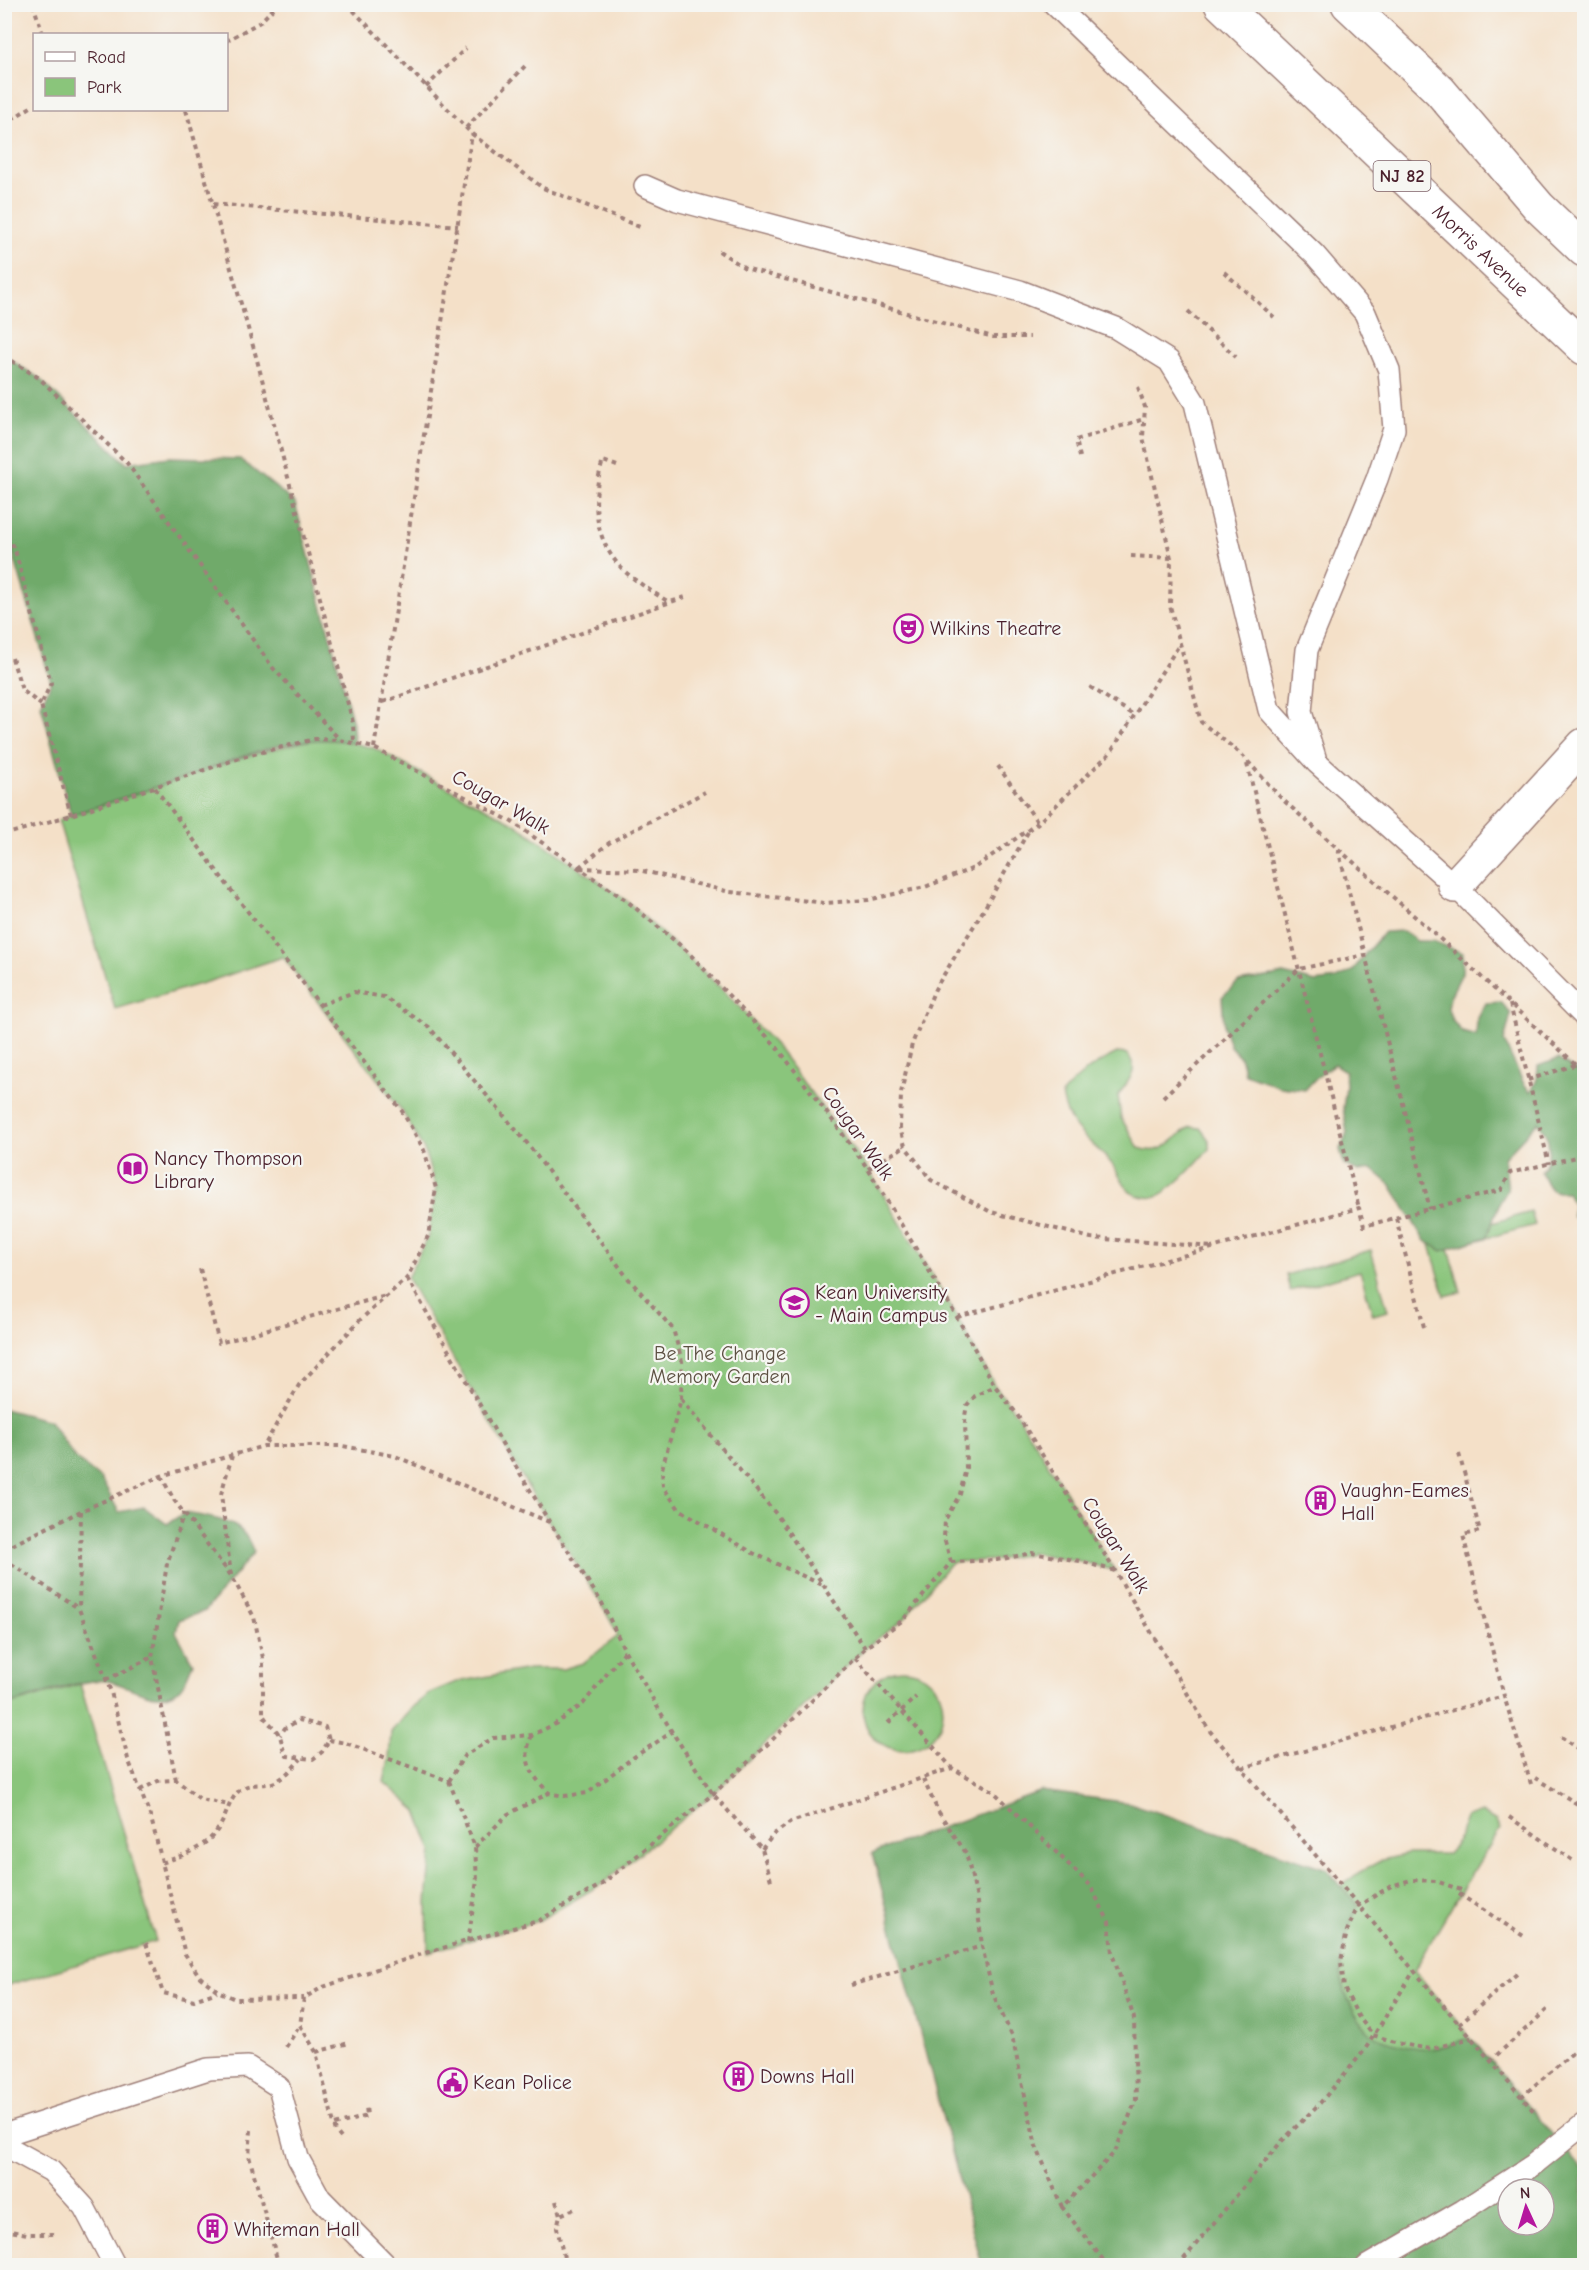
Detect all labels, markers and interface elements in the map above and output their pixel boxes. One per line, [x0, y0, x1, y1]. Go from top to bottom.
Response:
legend [33, 33, 228, 111]
text: Road [87, 47, 126, 68]
text: Park [87, 77, 122, 98]
road number: NJ 82 [1374, 161, 1430, 191]
street label: Morris Avenue [1428, 199, 1534, 301]
theatre icon: Wilkins Theatre [893, 612, 925, 644]
place label: Wilkins Theatre [930, 617, 1061, 640]
street label: Cougar Walk [448, 765, 554, 839]
street label: Cougar Walk [817, 1082, 899, 1184]
place label: Nancy Thompson Library [154, 1147, 302, 1193]
library icon: Nancy Thompson Library [117, 1153, 149, 1185]
place label: Kean University - Main Campus [815, 1281, 947, 1327]
school or university icon: Kean University - Main Campus [778, 1287, 810, 1319]
park label: Be The Change Memory Garden [649, 1342, 791, 1388]
place label: Vaughn-Eames Hall [1341, 1479, 1469, 1525]
building icon: Vaughn-Eames Hall [1304, 1485, 1336, 1517]
street label: Cougar Walk [1077, 1493, 1155, 1598]
building icon: Downs Hall [723, 2060, 755, 2092]
place label: Downs Hall [760, 2065, 855, 2088]
public building icon: Kean Police [436, 2066, 468, 2098]
place label: Kean Police [473, 2071, 572, 2094]
north arrow [1496, 2177, 1556, 2237]
text: N [1519, 2184, 1531, 2202]
building icon: Whiteman Hall [197, 2213, 229, 2245]
place label: Whiteman Hall [234, 2218, 360, 2241]

